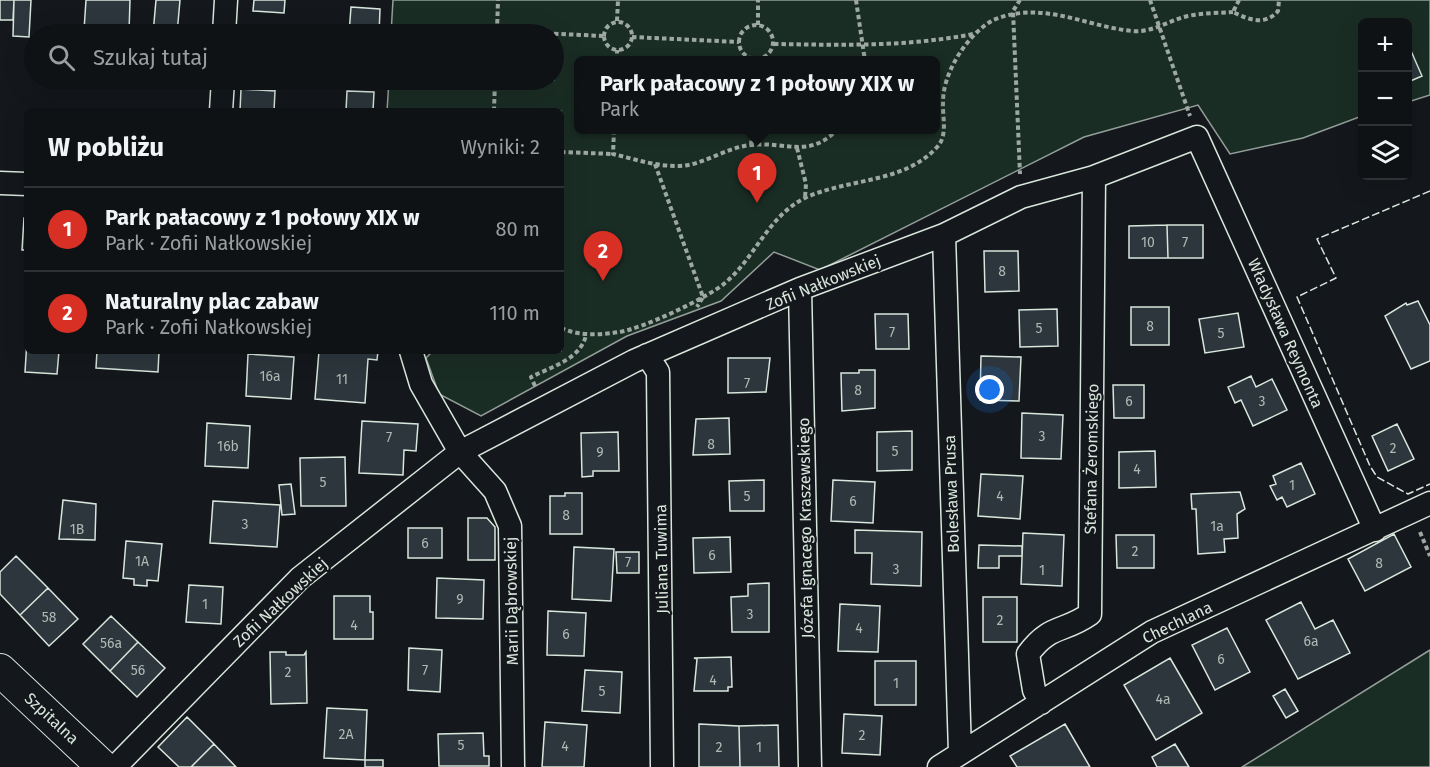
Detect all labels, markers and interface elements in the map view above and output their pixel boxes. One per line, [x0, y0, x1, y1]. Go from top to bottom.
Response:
map controls [1358, 18, 1412, 180]
button: + [1358, 18, 1412, 72]
search box [24, 24, 564, 90]
icon: search [45, 41, 78, 74]
text: Szukaj tutaj [93, 44, 208, 71]
popup [574, 56, 940, 134]
text: Park pałacowy z 1 połowy XIX w [600, 70, 914, 97]
button: − [1358, 72, 1412, 126]
text: Park [600, 97, 639, 121]
button: layers [1358, 126, 1412, 180]
text: W pobliżu [48, 132, 164, 163]
text: Wyniki: 2 [460, 135, 540, 159]
pin: 1 [738, 154, 777, 203]
text: Park pałacowy z 1 połowy XIX w [105, 204, 420, 231]
text: 1 [63, 217, 72, 241]
text: 80 m [495, 217, 540, 241]
text: Park · Zofii Nałkowskiej [105, 231, 312, 255]
pin: 2 [584, 232, 622, 281]
house number: 10 [1141, 234, 1155, 251]
house number: 7 [1182, 234, 1188, 251]
street label: Zofii Nałkowskiej [763, 251, 883, 314]
street label: Władysława Reymonta [1244, 255, 1327, 411]
house number: 8 [998, 263, 1006, 280]
text: Naturalny plac zabaw [105, 288, 319, 315]
text: 2 [62, 301, 73, 325]
text: 110 m [489, 301, 540, 325]
text: Park · Zofii Nałkowskiej [105, 315, 312, 339]
house number: 8 [1146, 318, 1154, 335]
house number: 5 [1035, 320, 1043, 337]
house number: 7 [889, 324, 895, 341]
house number: 5 [1217, 325, 1225, 342]
house number: 16a [259, 368, 281, 385]
house number: 11 [336, 371, 348, 388]
house number: 7 [744, 375, 750, 392]
your location [975, 375, 1004, 404]
house number: 8 [854, 382, 862, 399]
street label: Stefana Żeromskiego [1080, 383, 1102, 535]
house number: 6 [1125, 393, 1133, 410]
house number: 3 [1259, 393, 1266, 410]
street label: Józefa Ignacego Kraszewskiego [794, 417, 817, 639]
house number: 3 [1039, 428, 1046, 445]
house number: 7 [386, 429, 392, 446]
street label: Bolesława Prusa [940, 435, 963, 553]
house number: 8 [707, 436, 715, 453]
house number: 16b [217, 438, 239, 455]
house number: 2 [1390, 440, 1397, 457]
house number: 5 [891, 443, 899, 460]
house number: 9 [596, 444, 604, 461]
house number: 4 [1133, 461, 1141, 478]
house number: 5 [319, 474, 327, 491]
house number: 1 [1289, 477, 1295, 494]
house number: 5 [743, 488, 751, 505]
house number: 4 [996, 488, 1004, 505]
house number: 6 [849, 493, 857, 510]
street label: Juliana Tuwima [651, 504, 672, 614]
house number: 8 [562, 507, 570, 524]
house number: 3 [242, 516, 249, 533]
house number: 1a [1210, 518, 1224, 535]
house number: 1B [70, 521, 84, 538]
house number: 6 [421, 535, 429, 552]
street label: Marii Dąbrowskiej [501, 536, 523, 666]
house number: 2 [1132, 543, 1139, 560]
house number: 6 [708, 547, 716, 564]
house number: 1A [135, 553, 149, 570]
street label: Zofii Nałkowskiej [229, 554, 331, 651]
house number: 7 [625, 554, 631, 571]
house number: 8 [1375, 555, 1383, 572]
house number: 3 [893, 561, 900, 578]
house number: 1 [1039, 562, 1045, 579]
house number: 9 [456, 591, 464, 608]
house number: 1 [202, 596, 208, 613]
street label: Chechlana [1139, 597, 1215, 647]
house number: 3 [747, 606, 754, 623]
house number: 58 [42, 609, 57, 626]
house number: 2 [997, 612, 1004, 629]
house number: 4 [350, 617, 358, 634]
house number: 4 [855, 620, 863, 637]
house number: 6 [562, 626, 570, 643]
house number: 6a [1303, 633, 1319, 650]
house number: 56a [100, 635, 122, 652]
house number: 6 [1217, 651, 1225, 668]
house number: 56 [131, 662, 145, 679]
house number: 7 [422, 662, 428, 679]
house number: 2 [285, 664, 292, 681]
house number: 4 [709, 672, 717, 689]
house number: 1 [893, 675, 899, 692]
house number: 5 [598, 683, 606, 700]
street label: Szpitalna [21, 689, 82, 748]
house number: 4a [1155, 691, 1171, 708]
house number: 2A [339, 726, 353, 743]
house number: 2 [859, 727, 866, 744]
house number: 5 [457, 737, 465, 754]
house number: 4 [561, 738, 569, 755]
house number: 2 [716, 739, 723, 756]
house number: 1 [756, 739, 762, 756]

